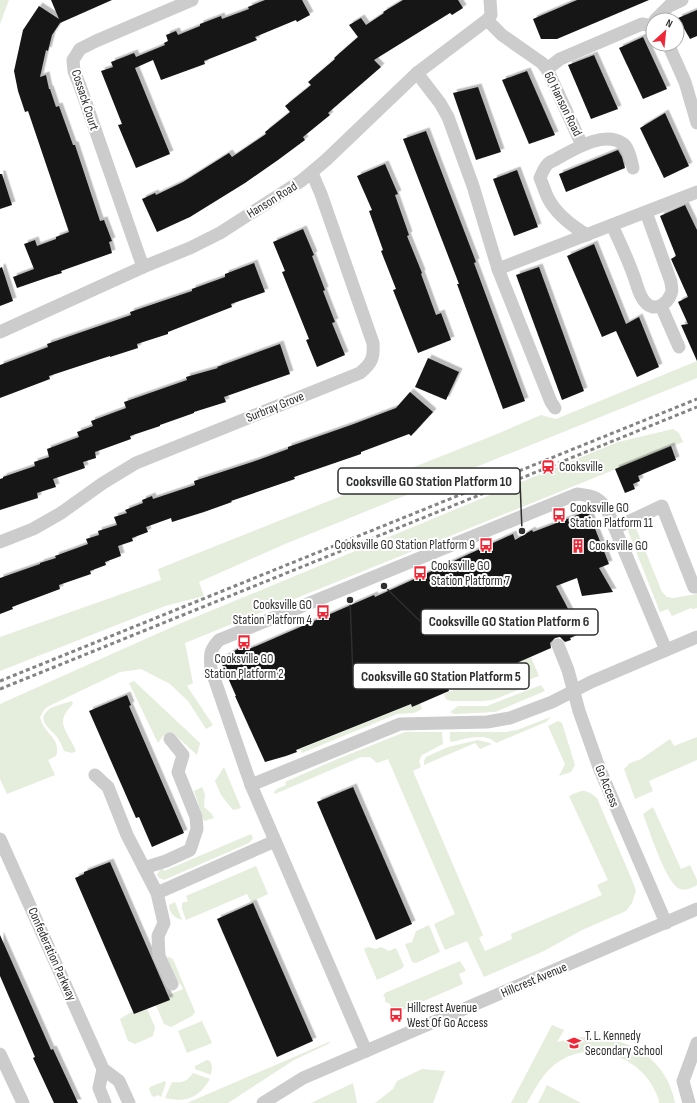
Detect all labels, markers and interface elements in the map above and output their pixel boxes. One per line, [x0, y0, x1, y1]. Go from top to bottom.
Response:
north arrow [645, 12, 685, 52]
text: N [664, 16, 675, 31]
street label: Cossack Court [68, 68, 102, 132]
street label: 60 Hanson Road [540, 69, 586, 139]
street label: Hanson Road [244, 178, 300, 222]
street label: Surbray Grove [244, 388, 306, 426]
station icon: Cooksville [540, 459, 556, 475]
place label: Cooksville [559, 459, 603, 475]
callout: Cooksville GO Station Platform 10 [338, 468, 520, 494]
text: Cooksville GO Station Platform 10 [346, 473, 512, 490]
place label: Cooksville GO Station Platform 11 [570, 500, 653, 531]
bus stop icon: Cooksville GO Station Platform 11 [551, 507, 567, 523]
place label: Cooksville GO Station Platform 9 [335, 537, 475, 553]
bus stop icon: Cooksville GO Station Platform 9 [478, 537, 494, 553]
building icon: Cooksville GO [570, 538, 586, 554]
place label: Cooksville GO [589, 538, 648, 554]
place label: Cooksville GO Station Platform 7 [431, 558, 511, 589]
bus stop icon: Cooksville GO Station Platform 7 [412, 565, 428, 581]
place label: Cooksville GO Station Platform 4 [233, 597, 313, 628]
bus stop icon: Cooksville GO Station Platform 4 [315, 604, 331, 620]
callout: Cooksville GO Station Platform 6 [421, 609, 598, 635]
text: Cooksville GO Station Platform 6 [429, 613, 590, 630]
bus stop icon: Cooksville GO Station Platform 2 [236, 634, 252, 650]
place label: Cooksville GO Station Platform 2 [204, 651, 284, 682]
callout: Cooksville GO Station Platform 5 [353, 663, 529, 689]
text: Cooksville GO Station Platform 5 [361, 668, 521, 685]
street label: Go Access [591, 762, 623, 810]
street label: Confederation Parkway [24, 905, 80, 1003]
street label: Hillcrest Avenue [499, 959, 569, 1001]
place label: Hillcrest Avenue West Of Go Access [407, 1000, 488, 1031]
bus stop icon: Hillcrest Avenue West Of Go Access [388, 1007, 404, 1023]
place label: T. L. Kennedy Secondary School [585, 1028, 663, 1059]
school or university icon: T. L. Kennedy Secondary School [566, 1035, 582, 1051]

